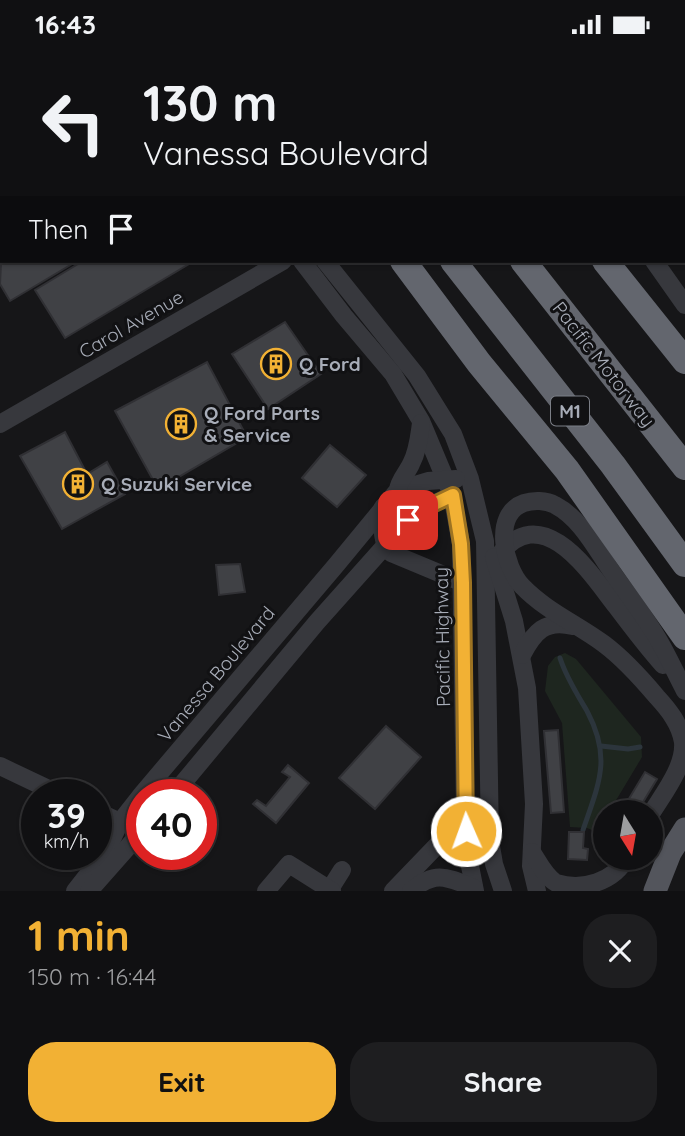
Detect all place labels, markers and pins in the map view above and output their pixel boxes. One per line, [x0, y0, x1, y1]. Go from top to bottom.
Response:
building icon: Q Ford [259, 347, 293, 381]
place label: Q Ford [299, 352, 361, 376]
place label: Q Ford Parts & Service [204, 401, 320, 447]
building icon: Q Ford Parts & Service [164, 407, 198, 441]
building icon: Q Suzuki Service [61, 467, 95, 501]
place label: Q Suzuki Service [101, 472, 252, 496]
pin [378, 490, 438, 550]

